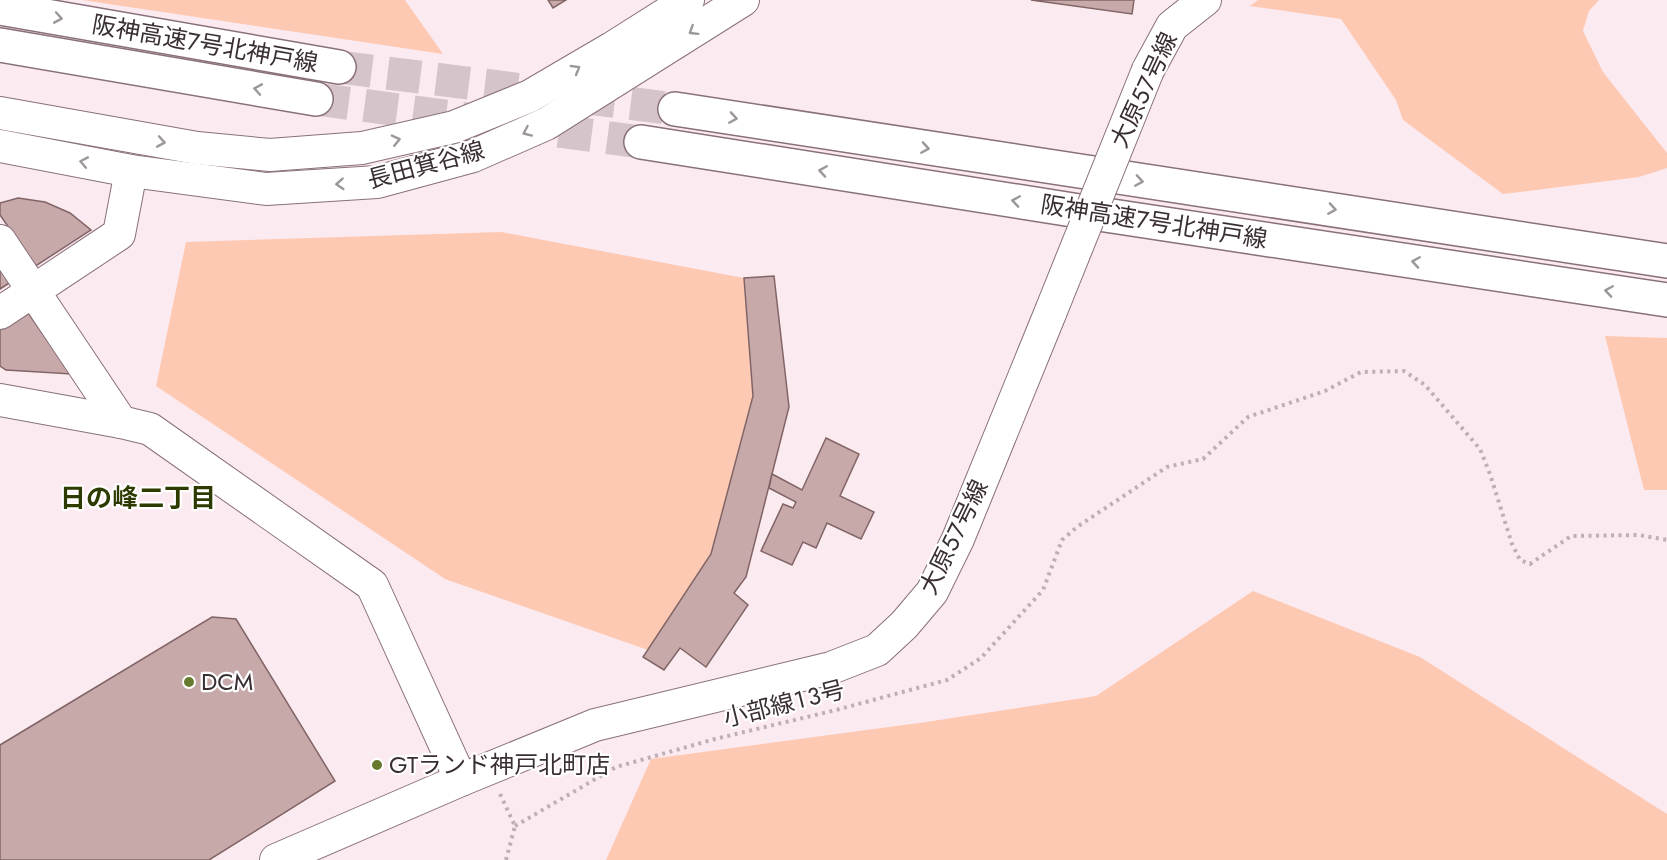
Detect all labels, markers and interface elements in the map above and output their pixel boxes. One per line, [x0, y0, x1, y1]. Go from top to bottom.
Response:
street label: 阪神高速7号北神戸線 [89, 6, 321, 81]
one-way arrow [52, 11, 62, 24]
one-way arrow [689, 24, 700, 35]
street label: 大原５７号線 [1102, 26, 1186, 153]
one-way arrow [570, 65, 580, 77]
one-way arrow [254, 83, 264, 96]
one-way arrow [728, 111, 737, 123]
one-way arrow [522, 125, 533, 137]
street label: 長田箕谷線 [363, 132, 488, 197]
one-way arrow [156, 135, 166, 147]
one-way arrow [391, 135, 401, 148]
one-way arrow [921, 141, 930, 153]
one-way arrow [80, 156, 90, 169]
one-way arrow [819, 165, 829, 178]
one-way arrow [1134, 174, 1143, 186]
one-way arrow [336, 177, 345, 190]
street label: 阪神高速7号北神戸線 [1038, 186, 1270, 257]
one-way arrow [1011, 195, 1021, 208]
one-way arrow [1327, 203, 1336, 215]
one-way arrow [1412, 256, 1421, 268]
one-way arrow [1605, 285, 1615, 298]
street label: 大原５７号線 [911, 473, 996, 600]
district label: 日の峰二丁目 [60, 479, 216, 517]
place label: DCM [201, 664, 253, 699]
street label: 小部線１３号 [720, 672, 848, 735]
marker: DCM [182, 675, 196, 689]
place label: GTランド神戸北町店 [389, 747, 610, 782]
marker: GTランド神戸北町店 [370, 758, 384, 772]

